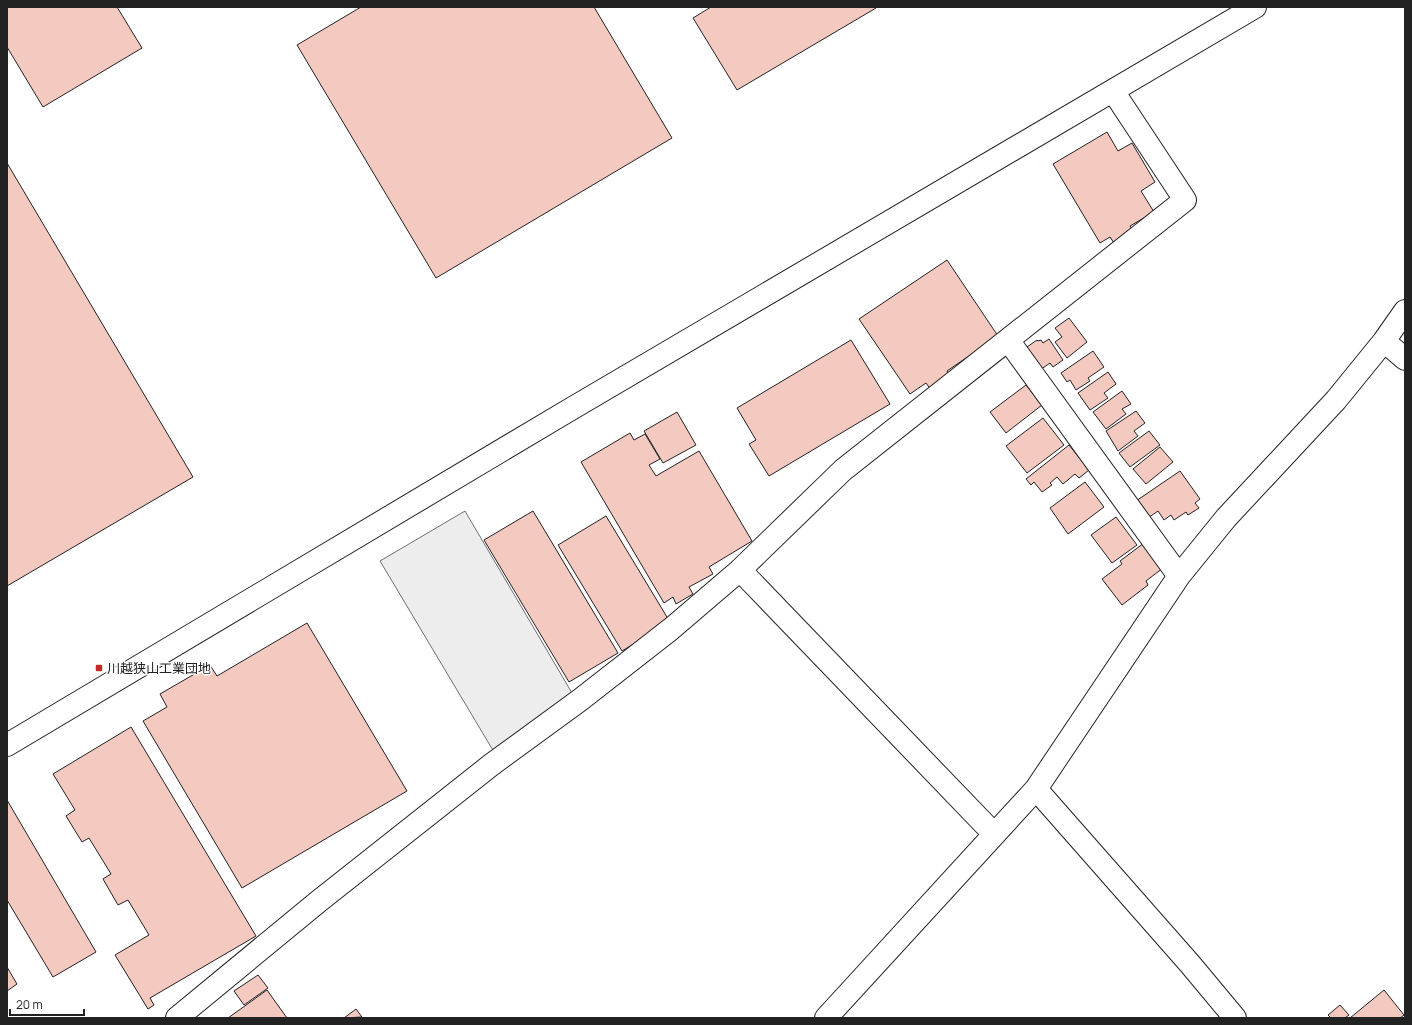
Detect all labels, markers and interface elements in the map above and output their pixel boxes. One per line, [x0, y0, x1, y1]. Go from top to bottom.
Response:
place label: 川越狭山工業団地 [107, 659, 211, 677]
marker: 川越狭山工業団地 [94, 663, 104, 673]
scale bar [10, 991, 84, 1017]
text: 20 m [16, 996, 43, 1013]

